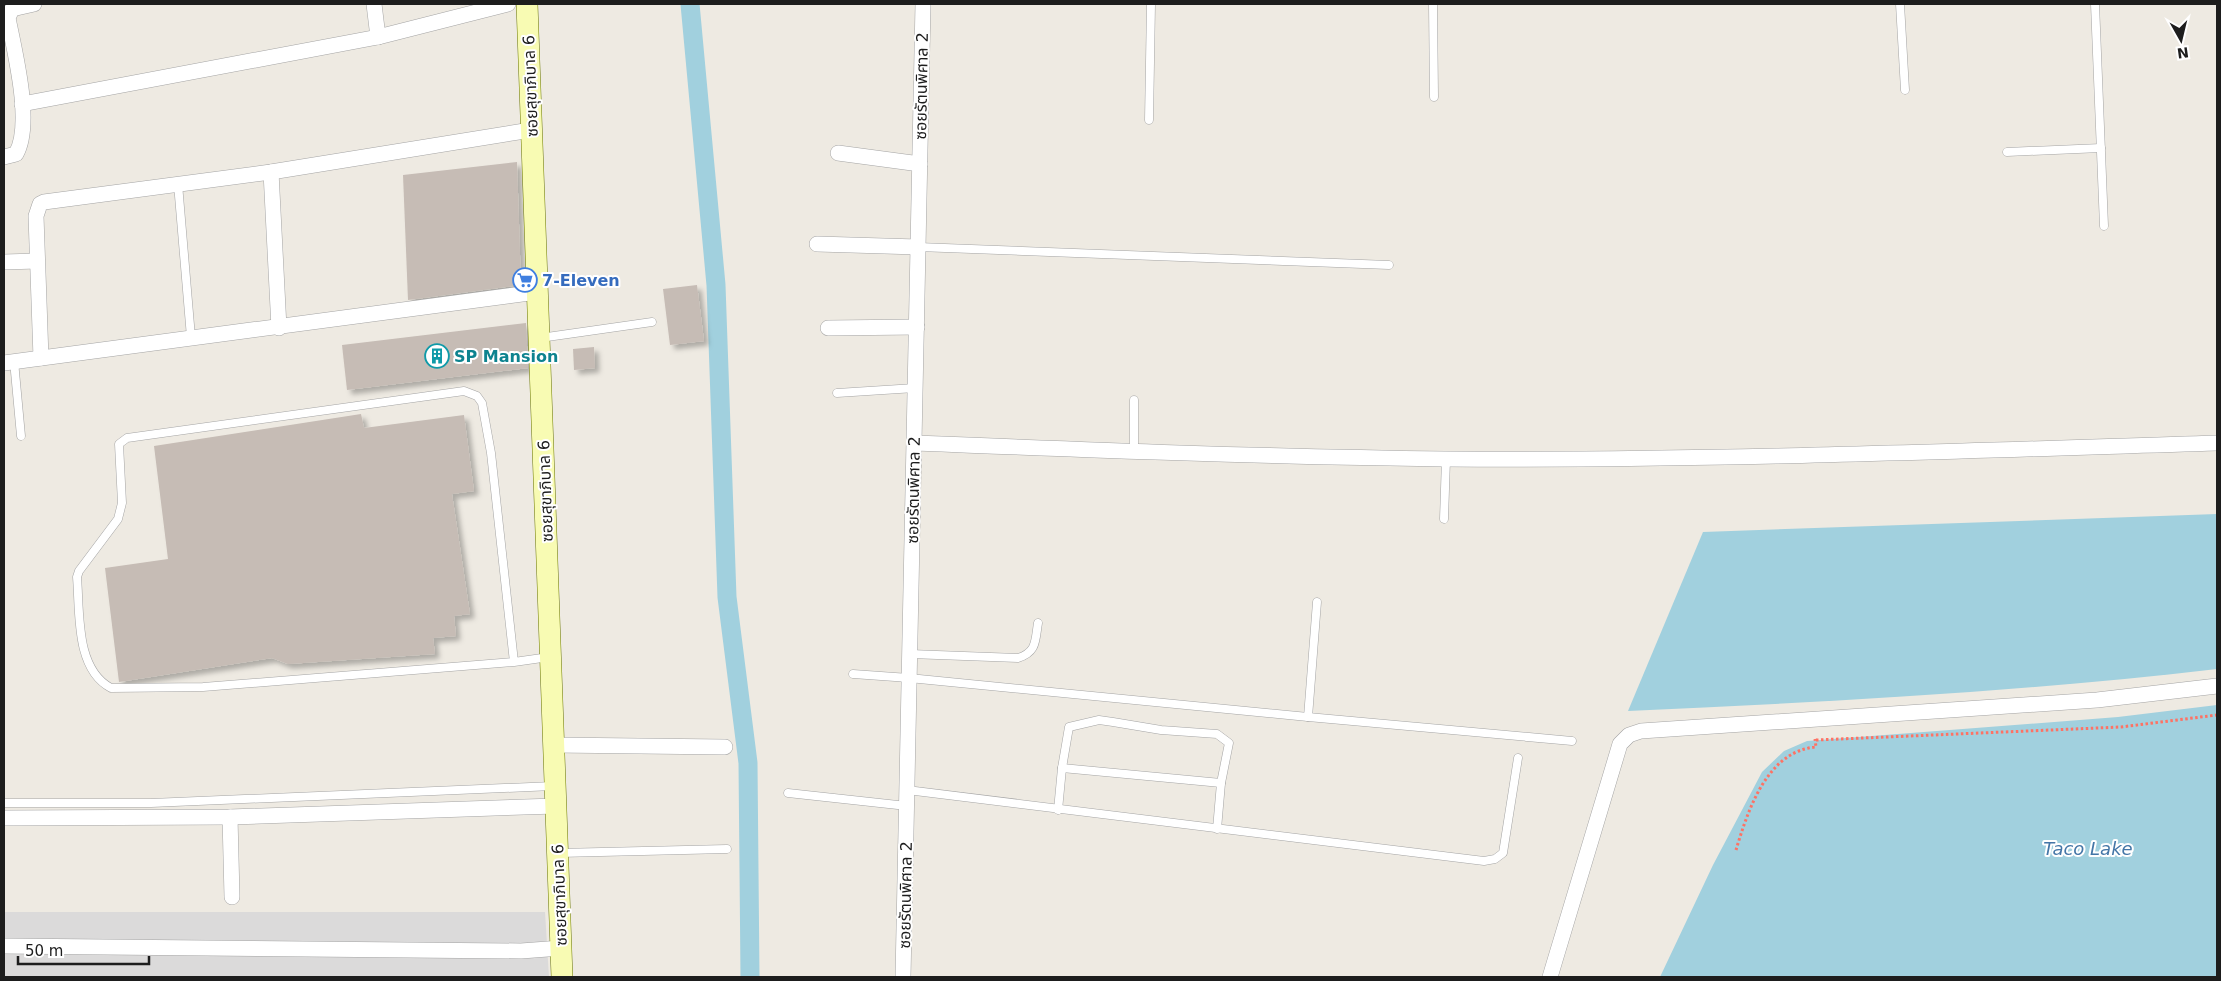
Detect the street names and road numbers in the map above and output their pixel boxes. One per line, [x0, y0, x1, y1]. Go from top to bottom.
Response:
street label: ซอยรัตนพิศาล 2 [911, 32, 932, 140]
street label: ซอยสุขาภิบาล 6 [519, 35, 542, 137]
street label: ซอยรัตนพิศาล 2 [903, 436, 924, 544]
street label: ซอยสุขาภิบาล 6 [534, 440, 557, 542]
street label: ซอยรัตนพิศาล 2 [895, 841, 916, 949]
street label: ซอยสุขาภิบาล 6 [548, 844, 571, 946]

